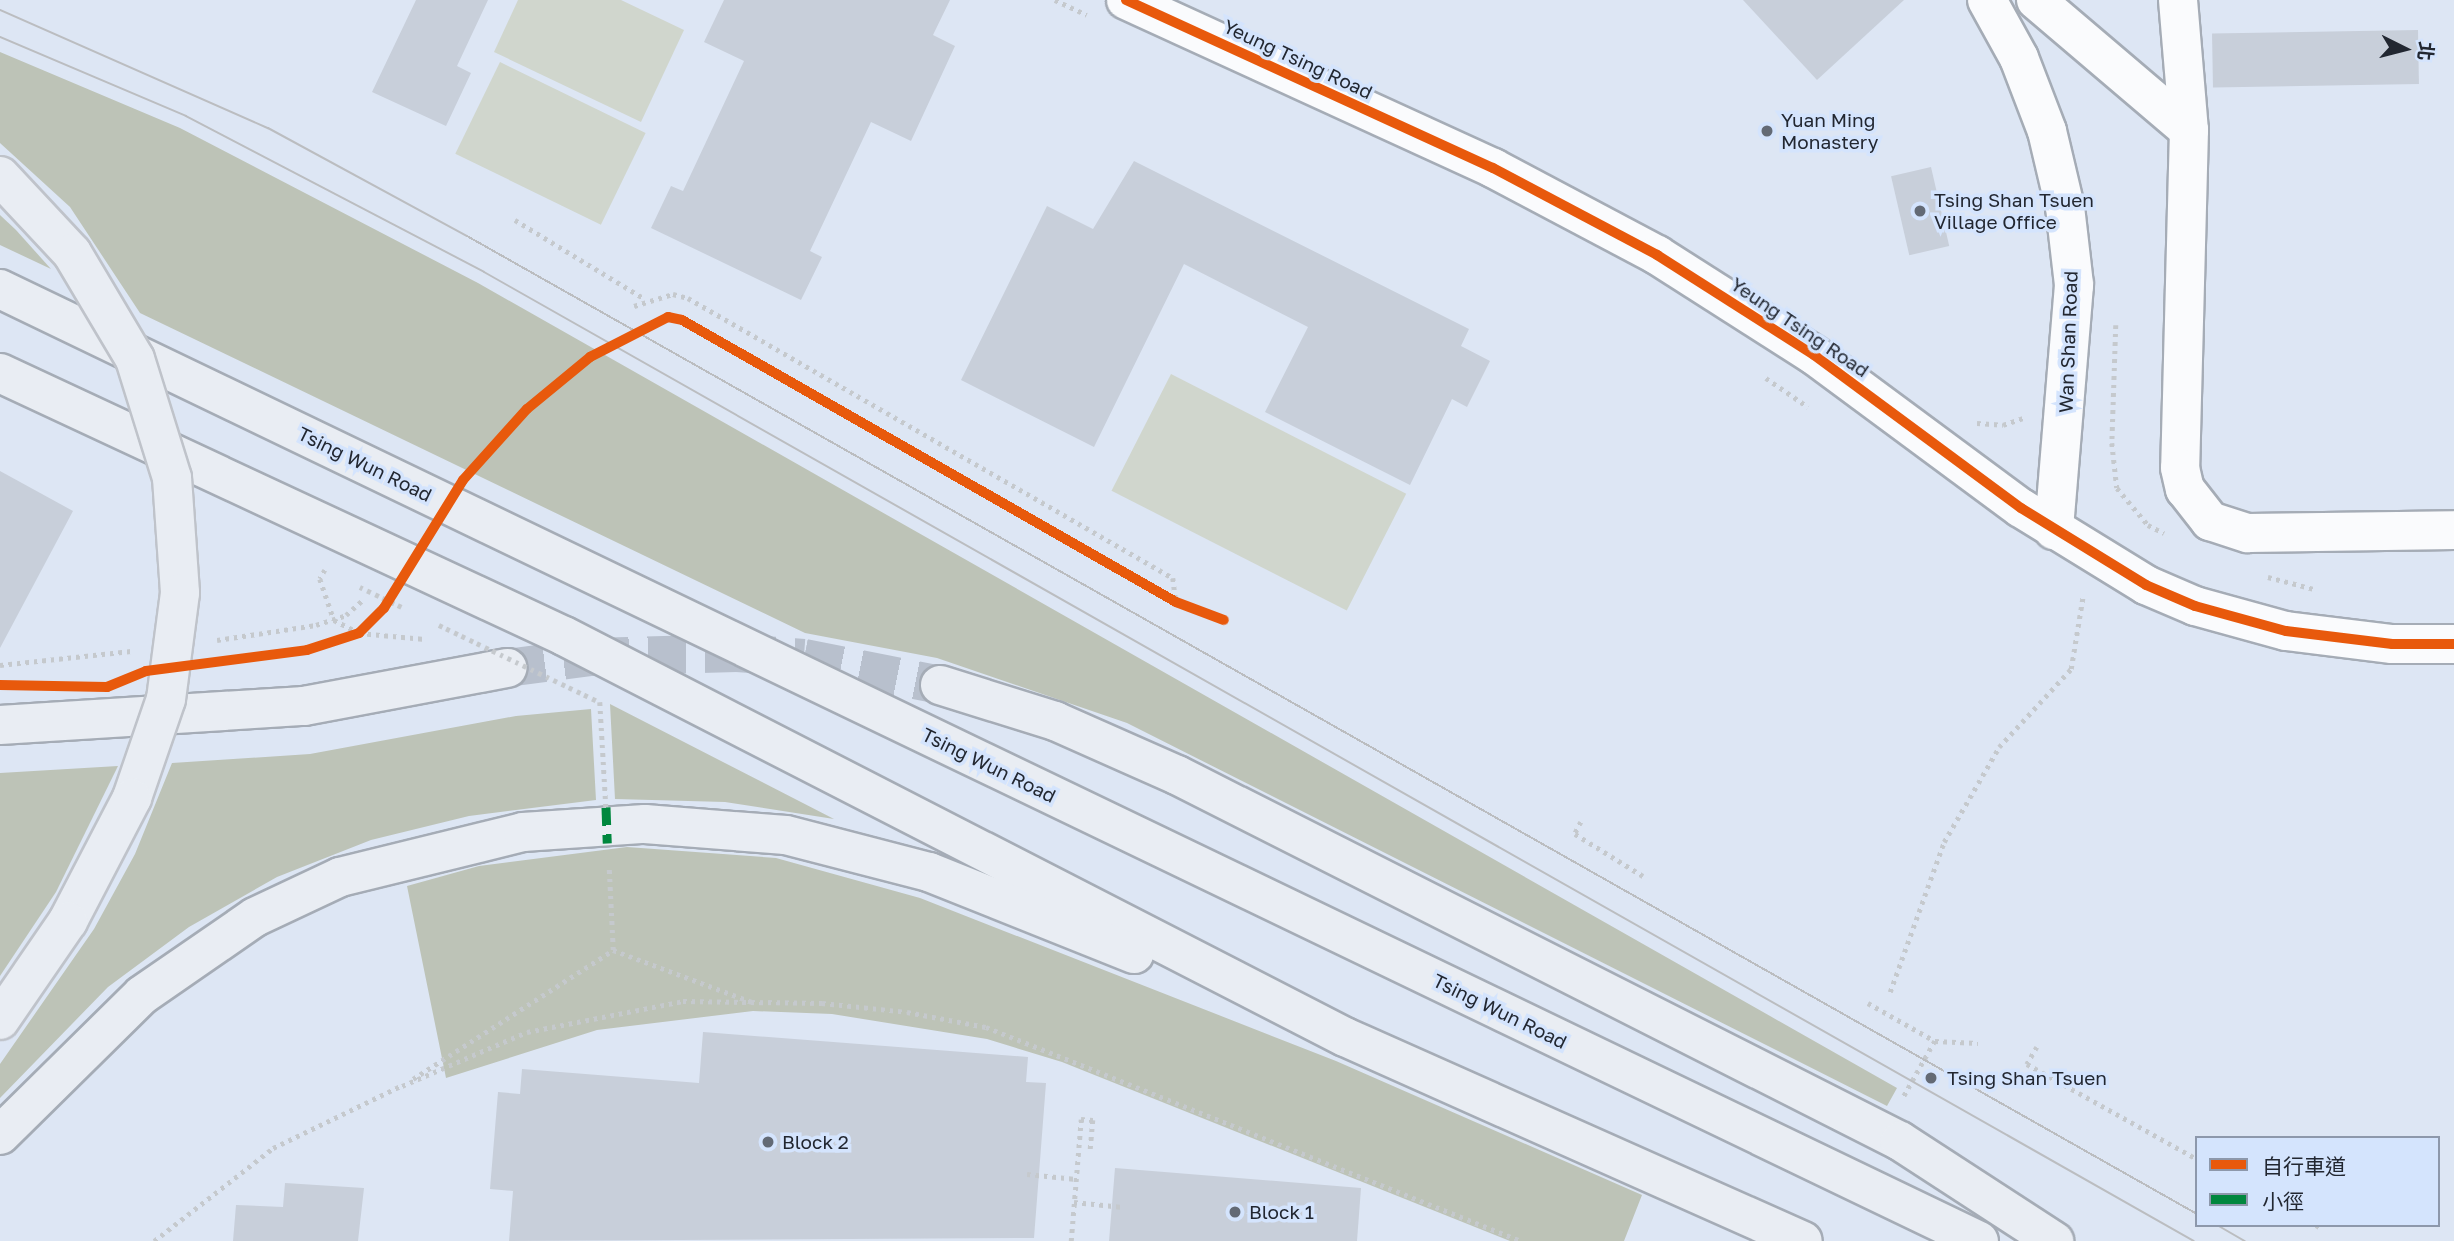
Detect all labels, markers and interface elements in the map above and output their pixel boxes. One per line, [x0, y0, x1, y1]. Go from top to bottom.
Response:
street label: Yeung Tsing Road [1220, 14, 1376, 104]
north arrow [2370, 14, 2440, 84]
text: 北 [2414, 41, 2439, 62]
place label: Yuan Ming Monastery [1781, 109, 1878, 153]
marker: Yuan Ming Monastery [1759, 123, 1775, 139]
place label: Tsing Shan Tsuen Village Office [1934, 189, 2094, 233]
marker: Tsing Shan Tsuen Village Office [1912, 203, 1928, 219]
street label: Wan Shan Road [2054, 271, 2082, 413]
street label: Yeung Tsing Road [1727, 272, 1873, 382]
street label: Tsing Wun Road [294, 422, 436, 506]
street label: Tsing Wun Road [918, 723, 1060, 807]
street label: Tsing Wun Road [1429, 969, 1571, 1053]
place label: Tsing Shan Tsuen [1947, 1067, 2107, 1089]
marker: Tsing Shan Tsuen [1921, 1068, 1941, 1088]
place label: Block 2 [782, 1131, 849, 1153]
marker: Block 2 [760, 1134, 776, 1150]
legend [2195, 1136, 2440, 1227]
text: 自行車道 [2262, 1153, 2346, 1179]
text: 小徑 [2262, 1188, 2304, 1214]
place label: Block 1 [1249, 1201, 1314, 1223]
marker: Block 1 [1227, 1204, 1243, 1220]

